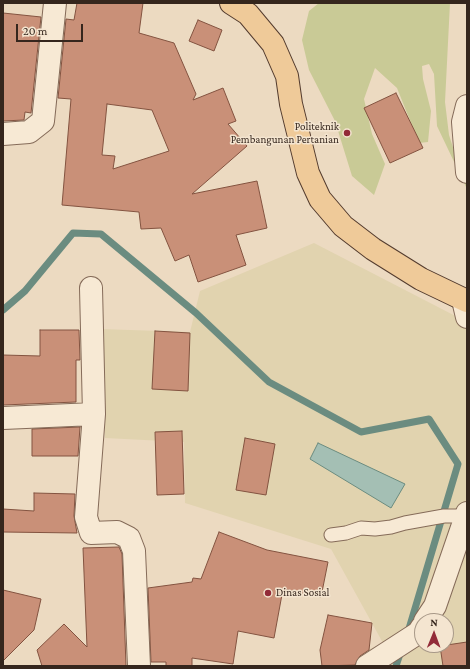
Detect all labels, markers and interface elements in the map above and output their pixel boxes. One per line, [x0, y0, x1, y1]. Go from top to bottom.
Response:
scale bar [18, 16, 85, 42]
text: 20 m [23, 24, 47, 38]
place label: Politeknik Pembangunan Pertanian [231, 120, 339, 146]
marker: Politeknik Pembangunan Pertanian [342, 128, 352, 138]
place label: Dinas Sosial [276, 586, 329, 600]
marker: Dinas Sosial [263, 588, 273, 598]
north arrow [414, 613, 454, 653]
text: N [430, 616, 438, 628]

